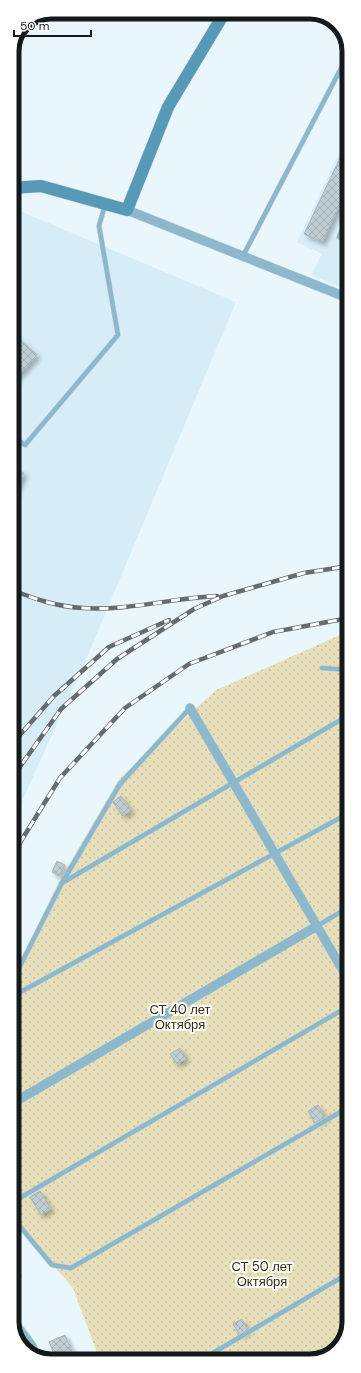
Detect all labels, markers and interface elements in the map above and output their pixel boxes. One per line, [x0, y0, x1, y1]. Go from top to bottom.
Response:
scale bar [14, 12, 91, 38]
text: 50 m [20, 18, 49, 34]
park label: СТ 40 лет Октября [150, 1001, 211, 1033]
park label: СТ 50 лет Октября [232, 1258, 293, 1290]

